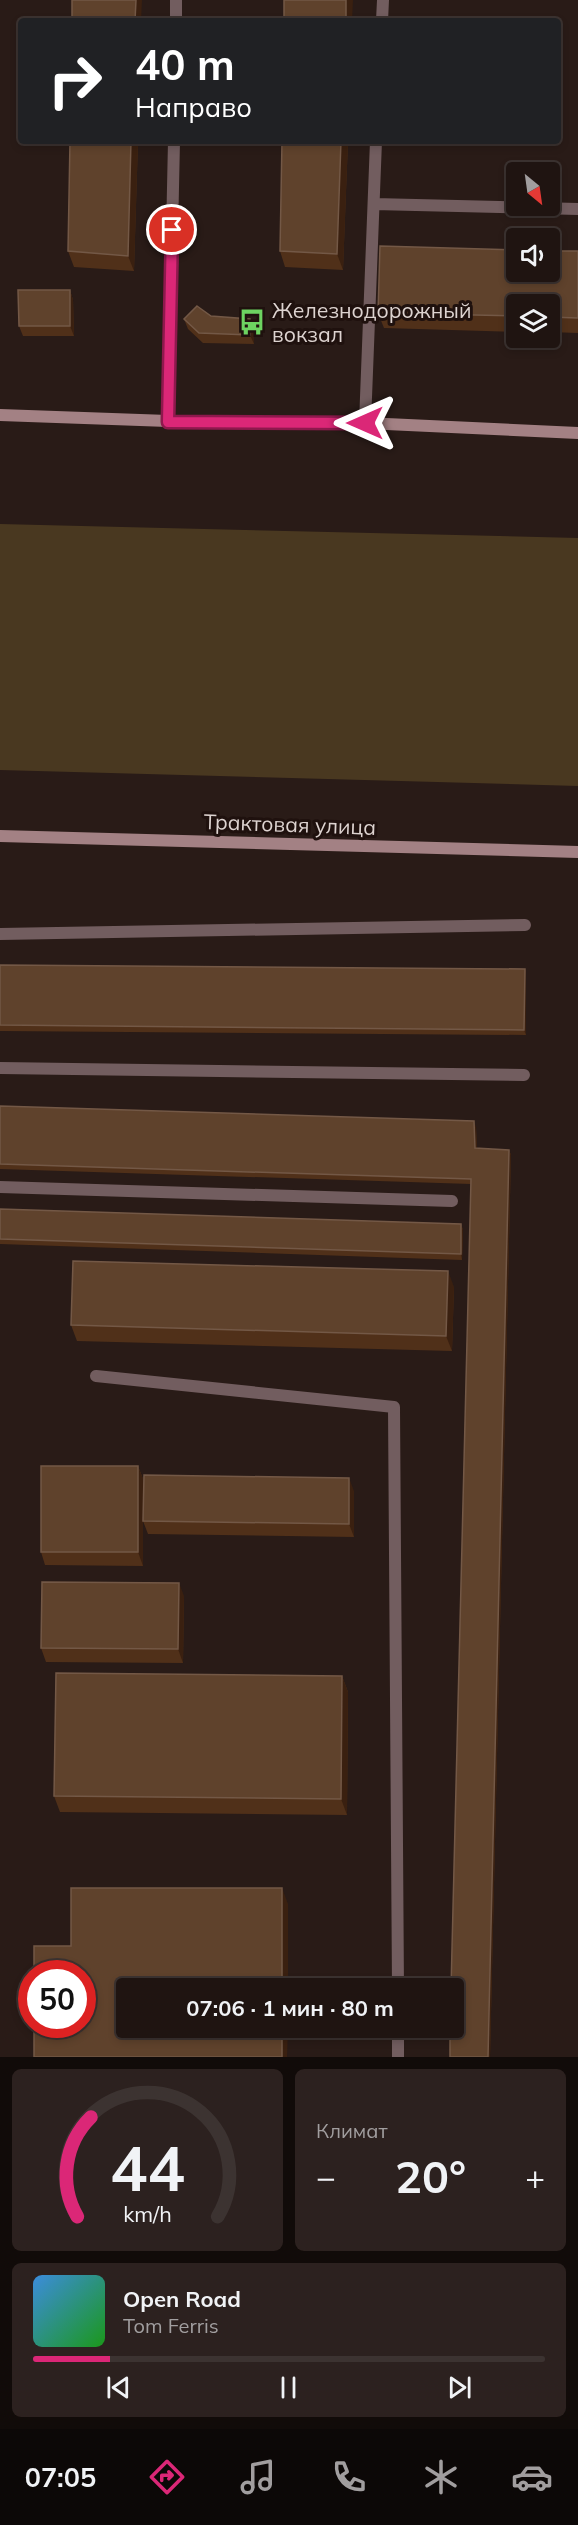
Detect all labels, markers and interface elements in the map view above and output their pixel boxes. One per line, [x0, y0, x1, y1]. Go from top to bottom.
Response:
text: 40 m [135, 38, 235, 91]
icon: right [36, 42, 114, 120]
text: Направо [135, 90, 252, 124]
north arrow [506, 162, 560, 216]
map controls [506, 162, 560, 348]
pin [146, 204, 197, 255]
icon: arrive [155, 213, 188, 246]
button: sound [506, 228, 560, 282]
button: layers [506, 294, 560, 348]
place label: Железнодорожный вокзал [272, 297, 471, 347]
bus stop icon: Железнодорожный вокзал [237, 307, 267, 337]
position arrow [333, 391, 397, 455]
street label: Трактовая улица [203, 808, 377, 840]
speed limit sign: 50 [18, 1960, 96, 2038]
text: 07:06 · 1 мин · 80 m [186, 1994, 394, 2022]
text: Климат [316, 2118, 388, 2143]
text: 44 [110, 2128, 185, 2207]
text: 20° [395, 2148, 466, 2204]
text: − [316, 2156, 336, 2197]
text: + [525, 2156, 545, 2197]
text: km/h [123, 2200, 172, 2227]
text: Open Road [123, 2285, 241, 2313]
text: Tom Ferris [123, 2313, 219, 2338]
icon: previous [102, 2371, 135, 2404]
icon: pause [272, 2371, 305, 2404]
icon: next [443, 2371, 476, 2404]
icon: directions [146, 2456, 188, 2498]
icon: music [237, 2456, 279, 2498]
icon: phone [328, 2456, 370, 2498]
icon: climate [420, 2456, 462, 2498]
icon: car [511, 2456, 553, 2498]
text: 07:05 [25, 2460, 96, 2494]

